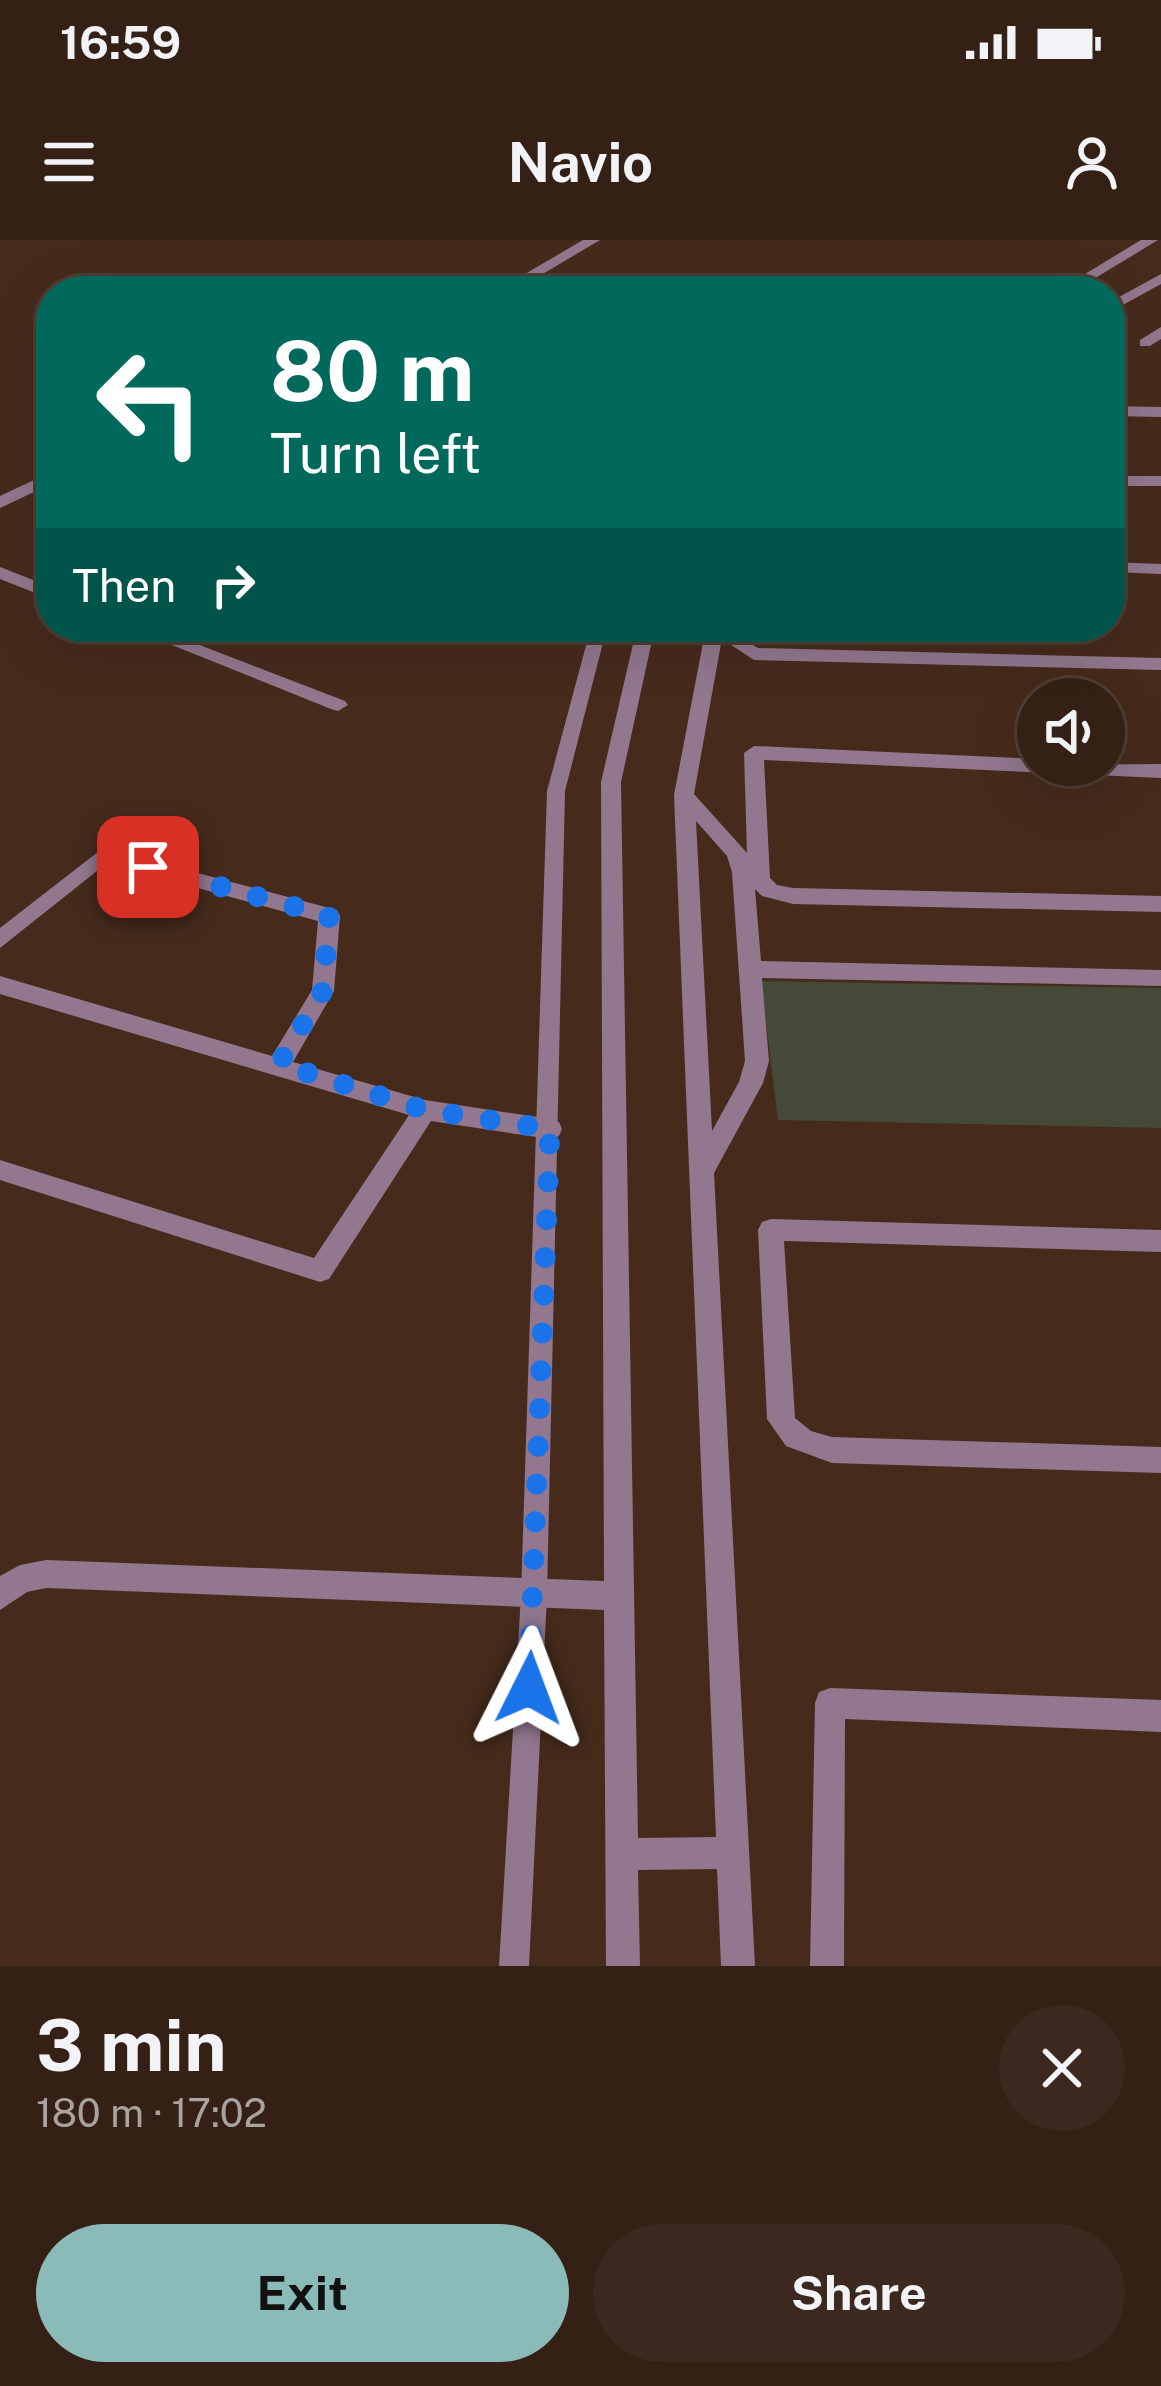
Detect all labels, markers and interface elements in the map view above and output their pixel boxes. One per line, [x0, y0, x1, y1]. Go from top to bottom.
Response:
text: 16:59 [60, 16, 181, 69]
icon: menu [36, 129, 102, 195]
icon: person [1059, 129, 1125, 195]
text: Navio [508, 131, 653, 194]
text: 80 m [270, 321, 474, 420]
icon: left [72, 324, 228, 480]
text: Turn left [270, 422, 481, 485]
icon: right [200, 552, 266, 618]
text: Then [72, 559, 176, 612]
map controls [1017, 678, 1125, 786]
button: sound [1017, 678, 1125, 786]
pin [97, 816, 199, 918]
icon: arrive [115, 834, 181, 900]
position arrow [466, 1625, 592, 1751]
text: 3 min [36, 2003, 227, 2087]
button: close [999, 2005, 1125, 2131]
text: 180 m · 17:02 [36, 2090, 267, 2136]
button: Exit [36, 2224, 569, 2362]
button: Share [593, 2224, 1125, 2362]

